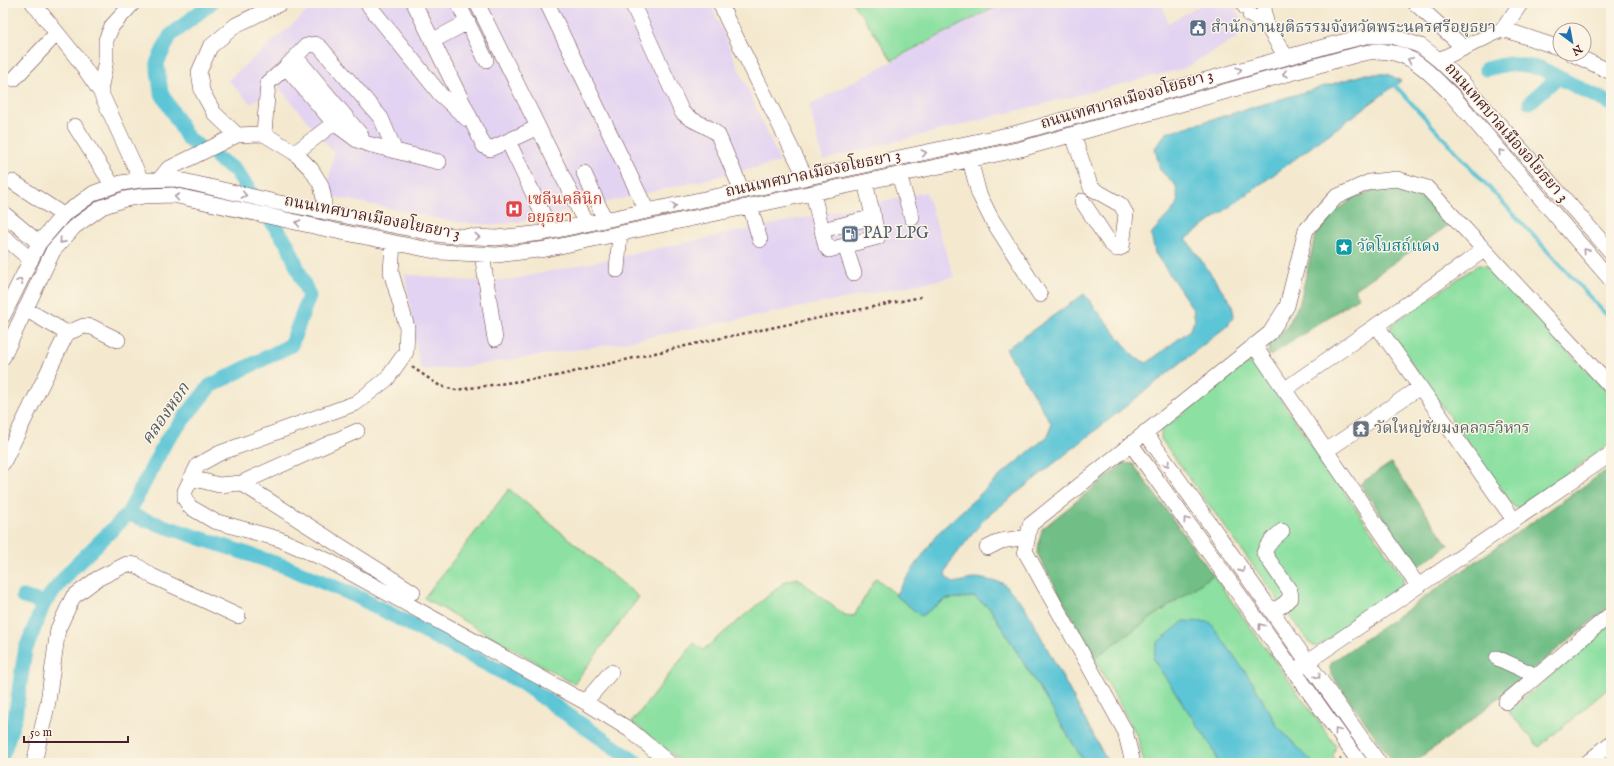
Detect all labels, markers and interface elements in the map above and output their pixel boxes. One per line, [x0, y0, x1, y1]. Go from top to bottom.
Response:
public building icon: สำนักงานยุติธรรมจังหวัดพระนครศรีอยุธยา [1188, 18, 1208, 38]
place label: สำนักงานยุติธรรมจังหวัดพระนครศรีอยุธยา [1211, 18, 1496, 38]
north arrow [1552, 22, 1592, 62]
text: N [1569, 41, 1585, 58]
one-way arrow [1407, 57, 1414, 65]
street label: ถนนเทศบาลเมืองอโยธยา 3 [1440, 58, 1574, 207]
street label: ถนนเทศบาลเมืองอโยธยา 3 [1038, 64, 1216, 134]
one-way arrow [1236, 66, 1243, 75]
one-way arrow [1281, 70, 1288, 78]
street label: ถนนเทศบาลเมืองอโยธยา 3 [723, 144, 903, 202]
one-way arrow [921, 149, 927, 157]
one-way arrow [1498, 150, 1505, 157]
street label: ถนนเทศบาลเมืองอโยธยา 3 [282, 189, 462, 245]
one-way arrow [241, 190, 247, 198]
place label: เซลีนคลินิก อยุธยา [527, 190, 602, 228]
one-way arrow [174, 193, 180, 202]
hospital icon: เซลีนคลินิก อยุธยา [504, 199, 524, 219]
one-way arrow [670, 202, 677, 210]
one-way arrow [295, 219, 301, 227]
fuel station icon: PAP LPG [840, 224, 860, 244]
place label: PAP LPG [863, 224, 929, 244]
one-way arrow [474, 233, 480, 242]
place label: วัดโบสถ์แดง [1357, 235, 1440, 257]
one-way arrow [60, 237, 67, 244]
place icon: วัดโบสถ์แดง [1334, 237, 1354, 257]
one-way arrow [1583, 248, 1590, 256]
one-way arrow [15, 278, 23, 285]
water label: คลองหอก [137, 379, 195, 449]
place label: วัดใหญ่ชัยมงคลวรวิหาร [1374, 417, 1530, 439]
temple icon: วัดใหญ่ชัยมงคลวรวิหาร [1351, 419, 1371, 439]
one-way arrow [1162, 460, 1170, 467]
one-way arrow [1183, 517, 1190, 524]
one-way arrow [1237, 566, 1244, 573]
one-way arrow [1259, 623, 1266, 630]
one-way arrow [1313, 672, 1320, 679]
scale bar [24, 718, 128, 744]
text: 50 m [30, 725, 52, 740]
one-way arrow [1335, 729, 1342, 736]

